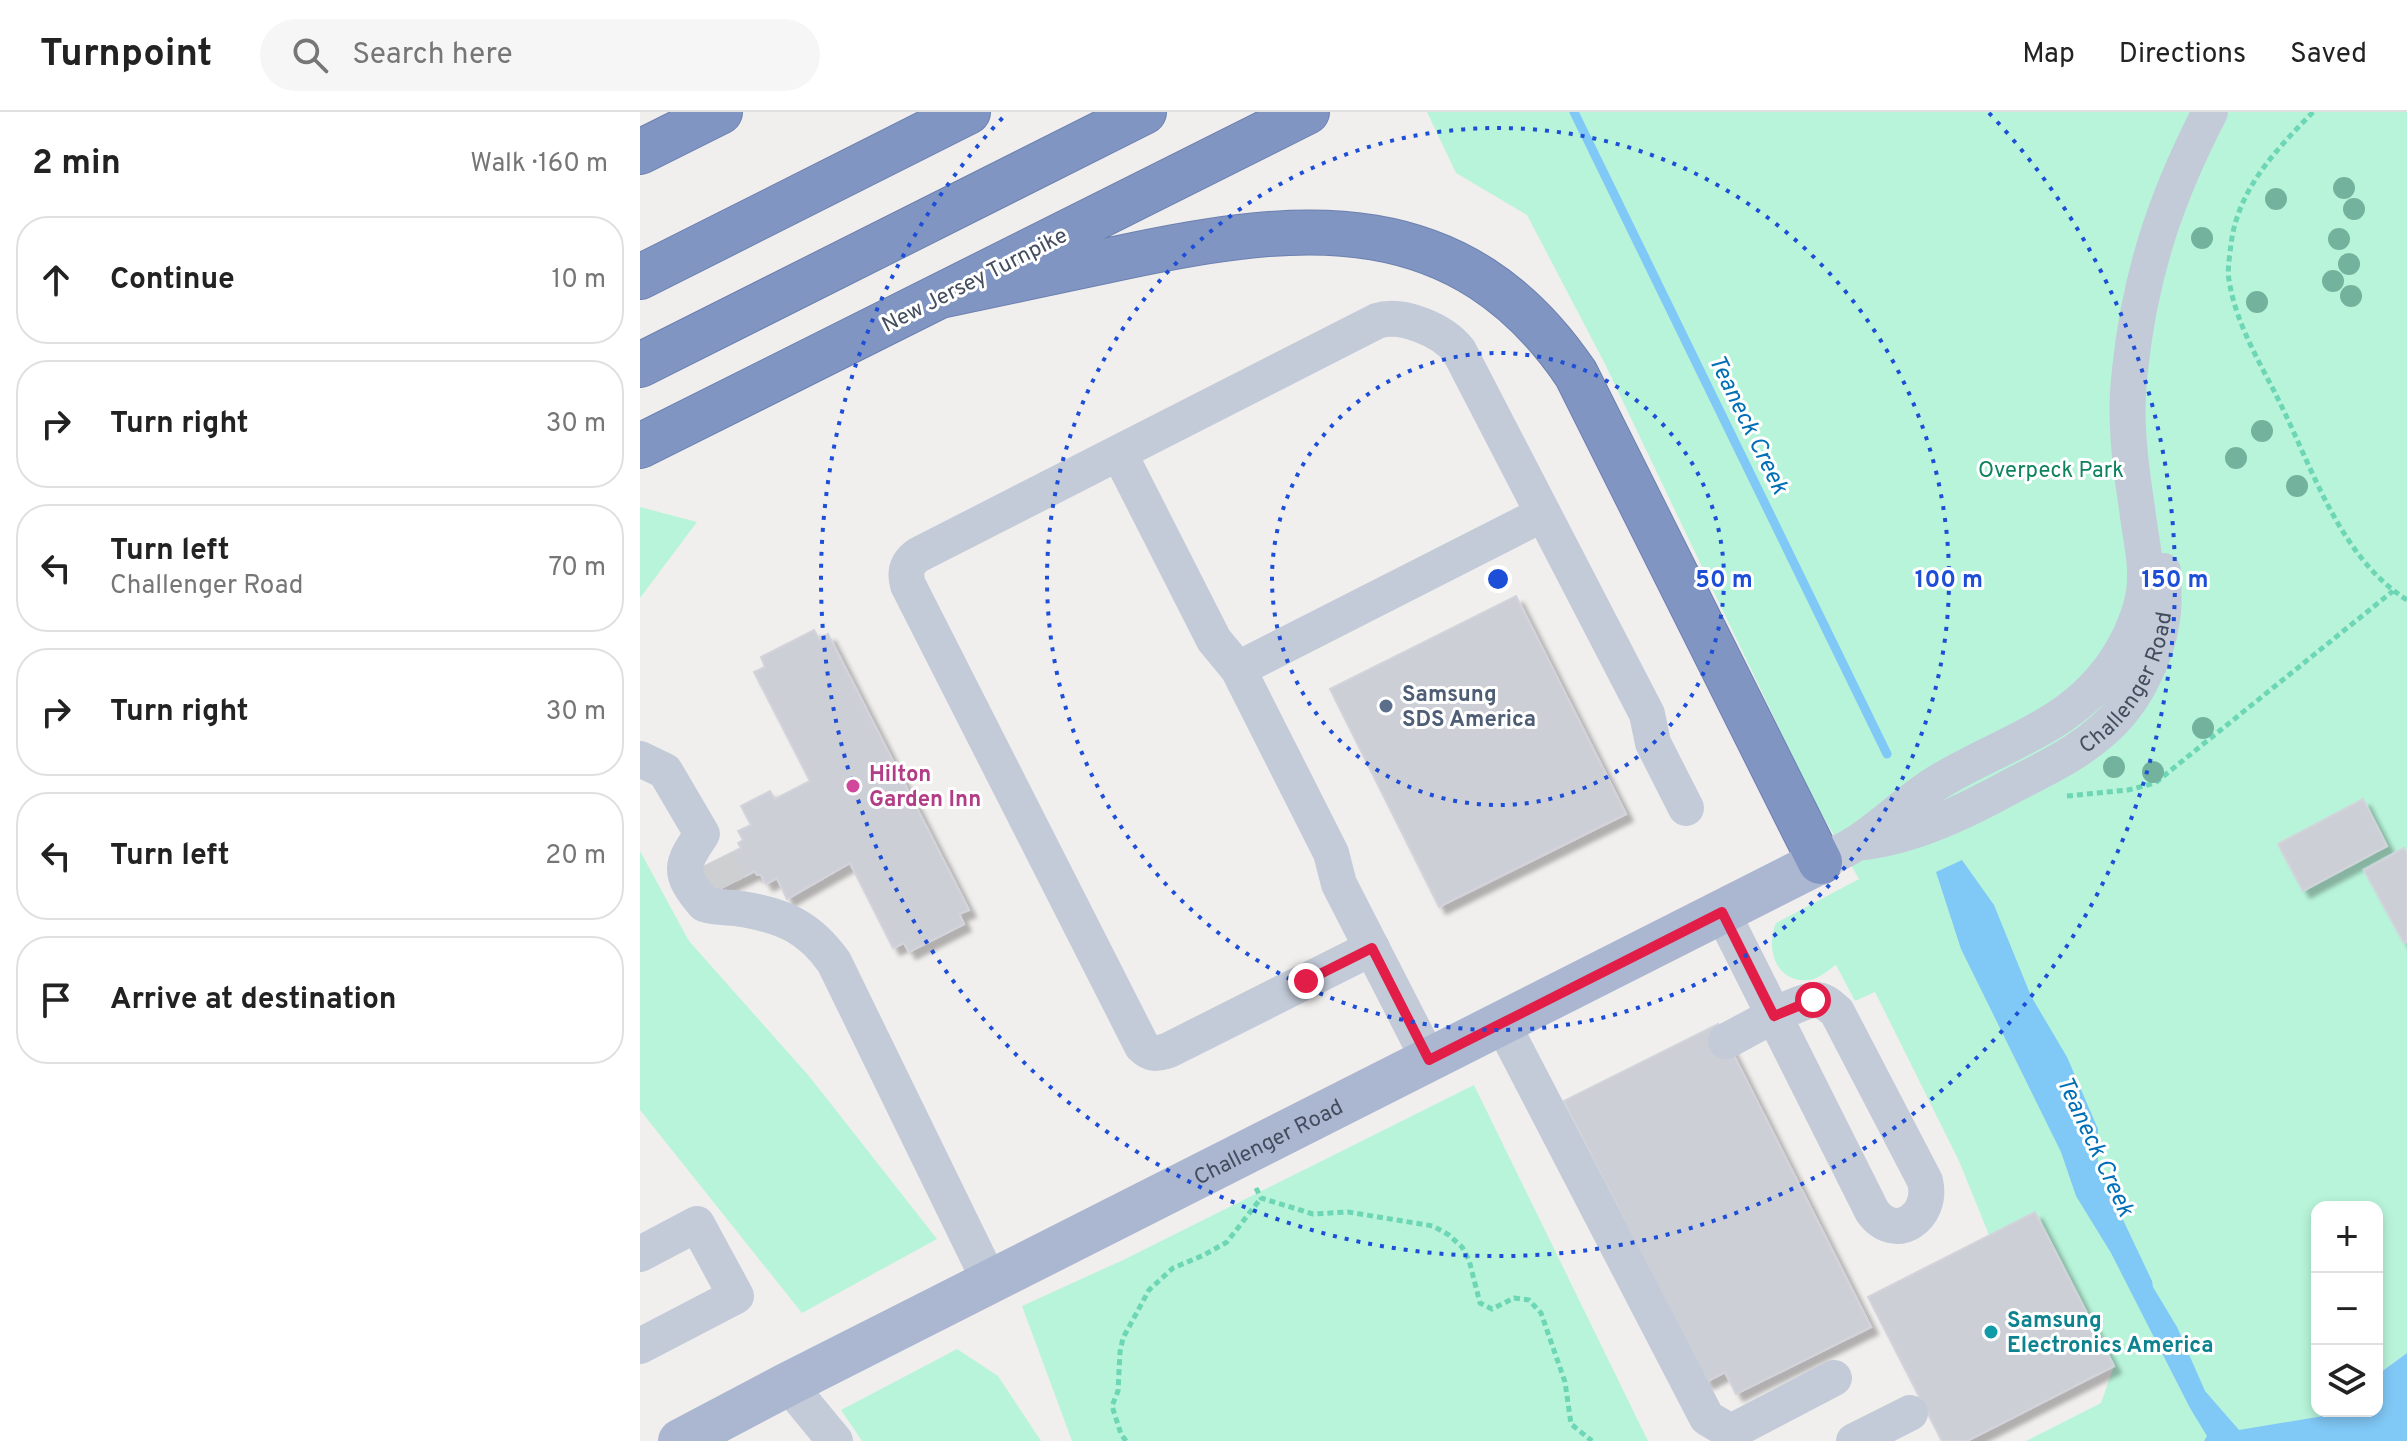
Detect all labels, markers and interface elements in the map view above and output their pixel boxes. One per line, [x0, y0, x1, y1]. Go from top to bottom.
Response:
search box [260, 19, 820, 91]
text: Turnpoint [40, 31, 212, 80]
icon: search [288, 33, 332, 77]
text: Search here [352, 37, 513, 74]
text: Map [2022, 37, 2075, 73]
text: Directions [2119, 37, 2246, 73]
text: Saved [2290, 37, 2367, 73]
text: 2 min [32, 143, 121, 186]
text: Walk · 160 m [470, 148, 608, 181]
street label: New Jersey Turnpike [878, 223, 1072, 340]
icon: ahead [34, 258, 78, 302]
text: Continue [110, 262, 235, 299]
text: 10 m [551, 264, 606, 297]
water label: Teaneck Creek [1701, 350, 1794, 500]
icon: right [34, 402, 78, 446]
text: Turn right [110, 406, 248, 443]
text: 30 m [546, 408, 606, 441]
park label: Overpeck Park [1978, 458, 2124, 485]
text: Turn left [110, 533, 230, 570]
icon: left [34, 546, 78, 590]
text: 70 m [548, 552, 606, 585]
centre of rings [1484, 565, 1512, 593]
text: 50 m [1695, 566, 1753, 596]
text: 100 m [1915, 566, 1983, 596]
text: 150 m [2141, 566, 2209, 596]
text: Challenger Road [110, 570, 303, 603]
street label: Challenger Road [2074, 610, 2179, 760]
place label: Samsung SDS America [1402, 682, 1536, 734]
icon: right [34, 690, 78, 734]
text: Turn right [110, 694, 248, 731]
text: 30 m [546, 696, 606, 729]
marker: Samsung SDS America [1377, 697, 1395, 715]
place label: Hilton Garden Inn [869, 762, 981, 814]
marker: Hilton Garden Inn [844, 777, 862, 795]
icon: left [34, 834, 78, 878]
text: Turn left [110, 838, 230, 875]
text: 20 m [545, 840, 606, 873]
route end [1288, 963, 1324, 999]
icon: arrive [34, 978, 78, 1022]
text: Arrive at destination [110, 982, 396, 1019]
route start [1795, 982, 1831, 1018]
water label: Teaneck Creek [2049, 1072, 2140, 1223]
street label: Challenger Road [1190, 1094, 1348, 1192]
map controls [2311, 1201, 2383, 1417]
button: + [2311, 1201, 2383, 1273]
button: − [2311, 1273, 2383, 1345]
place label: Samsung Electronics America [2007, 1308, 2213, 1360]
marker: Samsung Electronics America [1982, 1323, 2000, 1341]
button: layers [2311, 1345, 2383, 1417]

